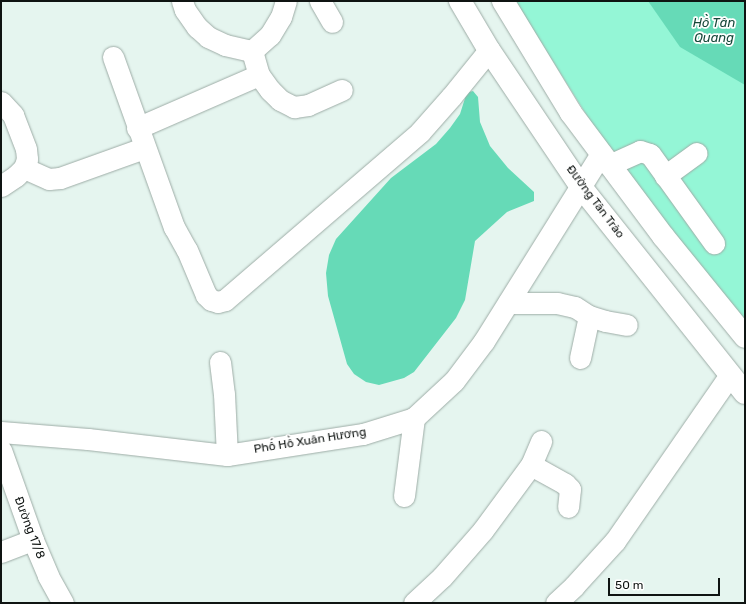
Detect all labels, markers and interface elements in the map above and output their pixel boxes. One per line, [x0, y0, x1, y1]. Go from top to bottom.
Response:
water label: Hồ Tân Quang [693, 16, 735, 47]
street label: Đường Tân Trào [563, 162, 627, 242]
street label: Phố Hồ Xuân Hương [253, 425, 367, 457]
street label: Đường 17/8 [11, 495, 47, 561]
scale bar [610, 570, 722, 596]
text: 50 m [615, 578, 643, 592]

